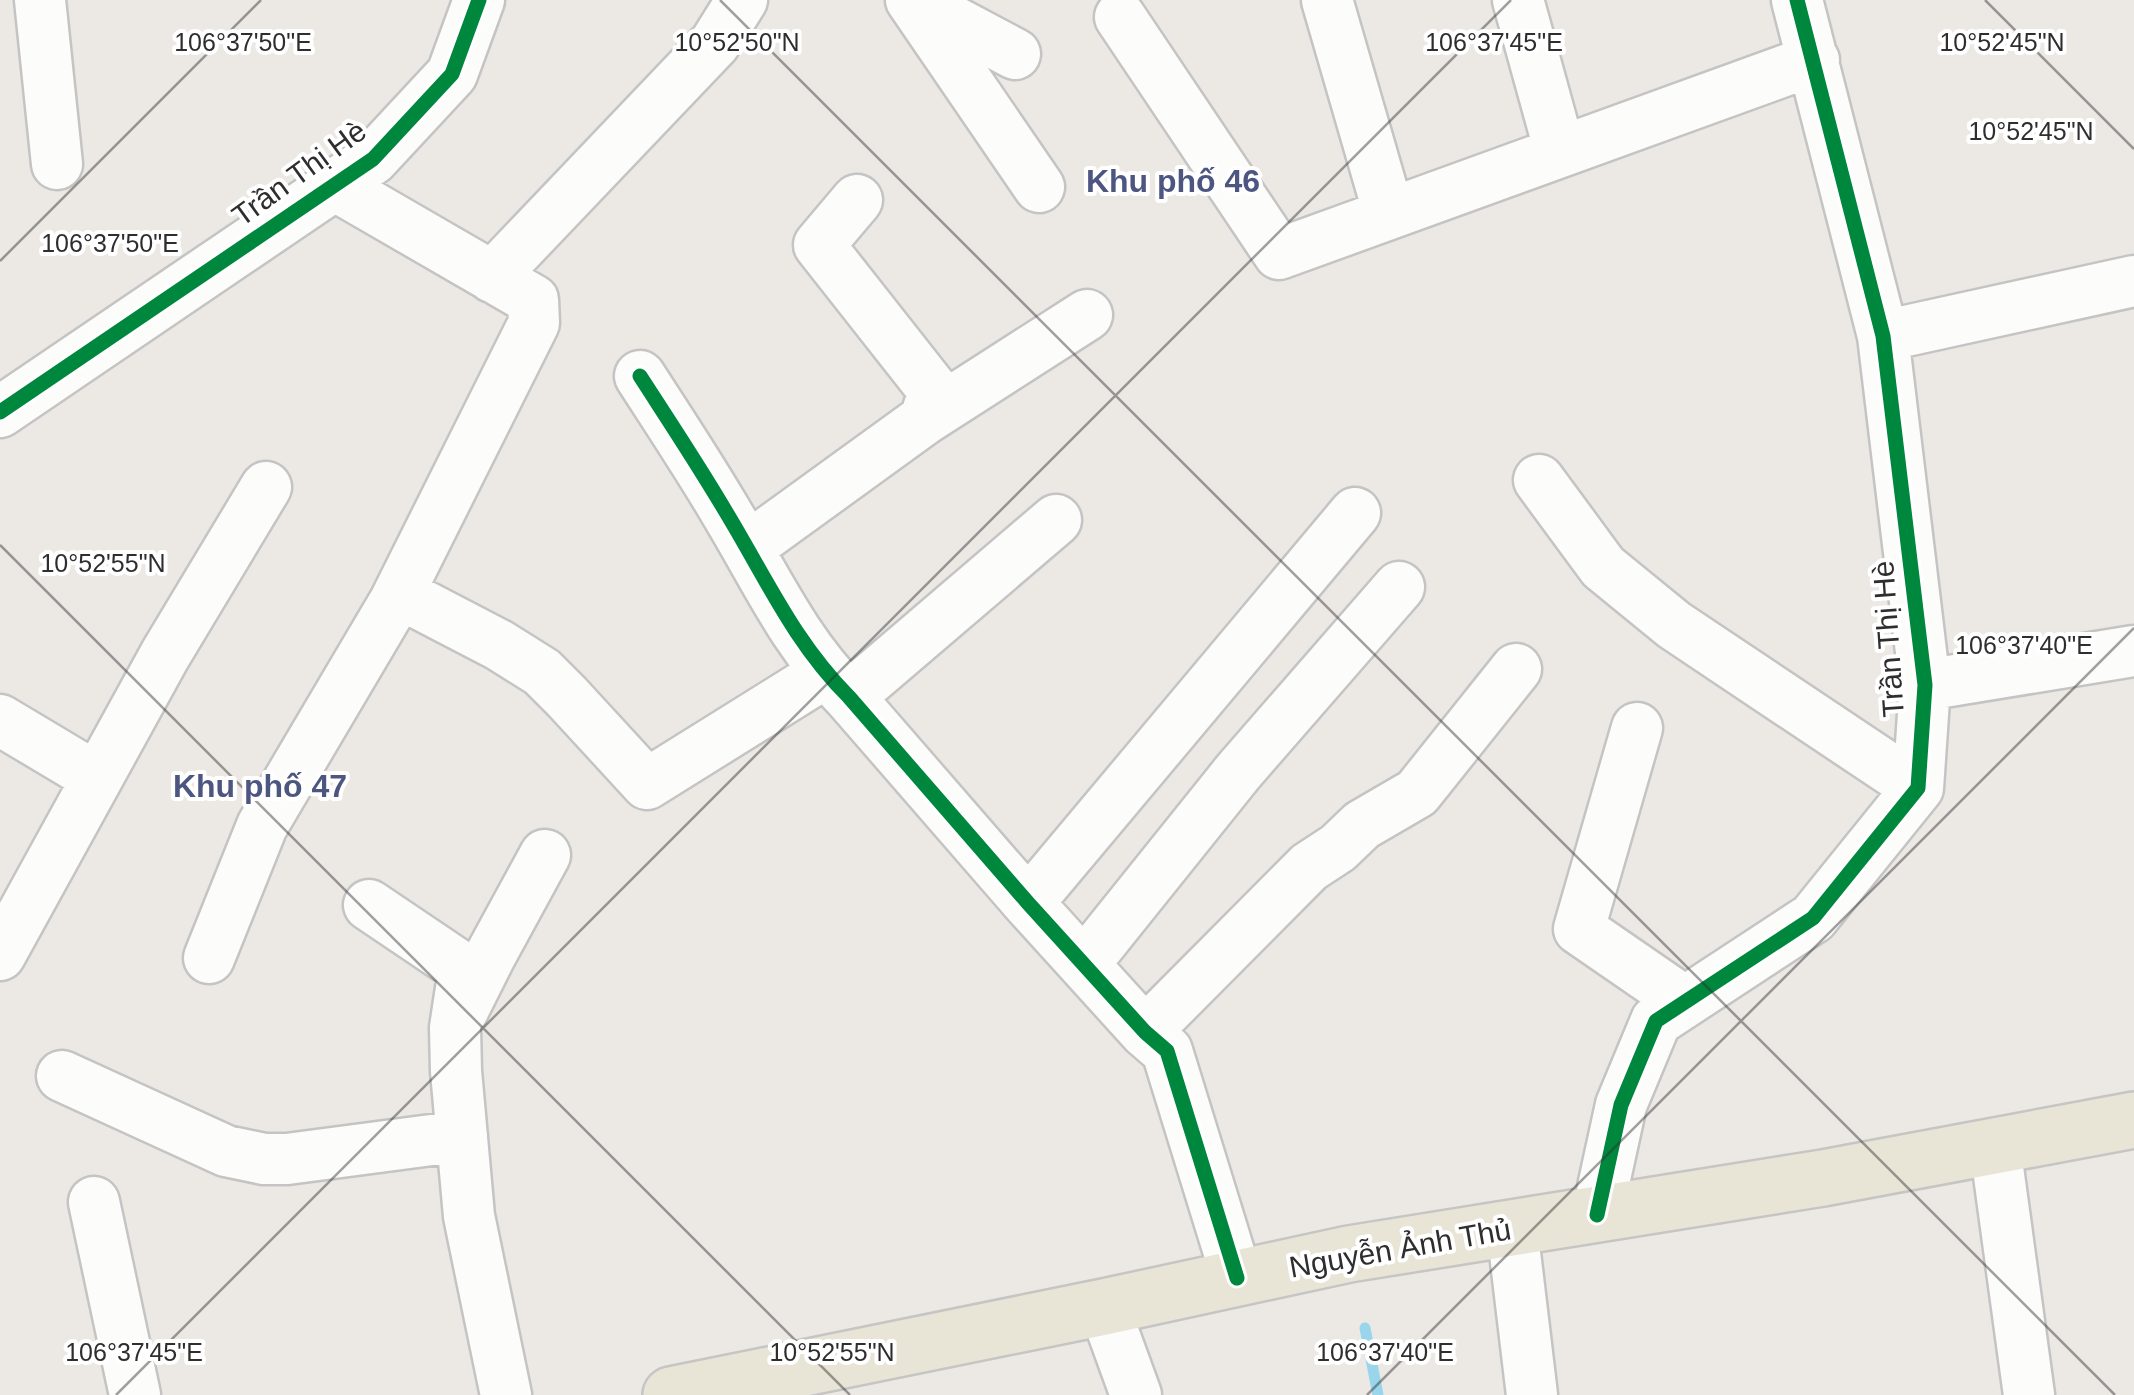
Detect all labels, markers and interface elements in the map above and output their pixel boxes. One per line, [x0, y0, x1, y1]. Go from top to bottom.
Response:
text: 106°37'50"E [174, 28, 312, 56]
text: 10°52'50"N [674, 28, 800, 56]
text: 106°37'45"E [1425, 28, 1563, 56]
text: 10°52'45"N [1939, 28, 2065, 56]
street label: Trần Thị Hè [226, 114, 372, 232]
text: 10°52'45"N [1968, 117, 2094, 145]
district label: Khu phố 46 [1086, 163, 1260, 199]
text: 106°37'50"E [41, 229, 179, 257]
text: 10°52'55"N [40, 549, 166, 577]
street label: Trần Thị Hè [1866, 560, 1910, 718]
text: 106°37'40"E [1955, 631, 2093, 659]
district label: Khu phố 47 [173, 768, 347, 804]
street label: Nguyễn Ảnh Thủ [1287, 1212, 1513, 1284]
text: 106°37'45"E [65, 1338, 203, 1366]
text: 10°52'55"N [769, 1338, 895, 1366]
text: 106°37'40"E [1316, 1338, 1454, 1366]

